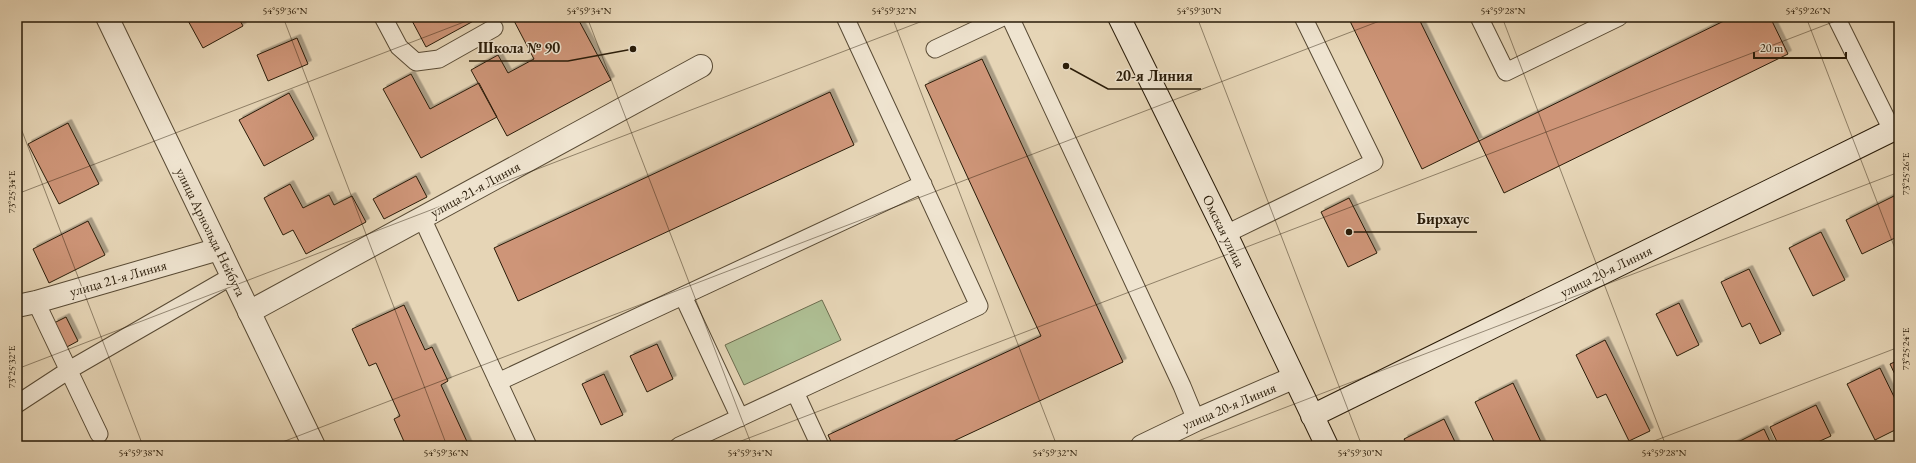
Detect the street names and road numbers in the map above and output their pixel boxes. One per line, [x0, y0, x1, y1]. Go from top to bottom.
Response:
street label: улица 21-я Линия [427, 157, 523, 221]
street label: улица Арнольда Нейбута [172, 165, 250, 300]
street label: Омская улица [1199, 192, 1250, 271]
street label: улица 20-я Линия [1557, 241, 1655, 301]
street label: улица 21-я Линия [67, 256, 169, 300]
street label: улица 20-я Линия [1179, 378, 1279, 434]

